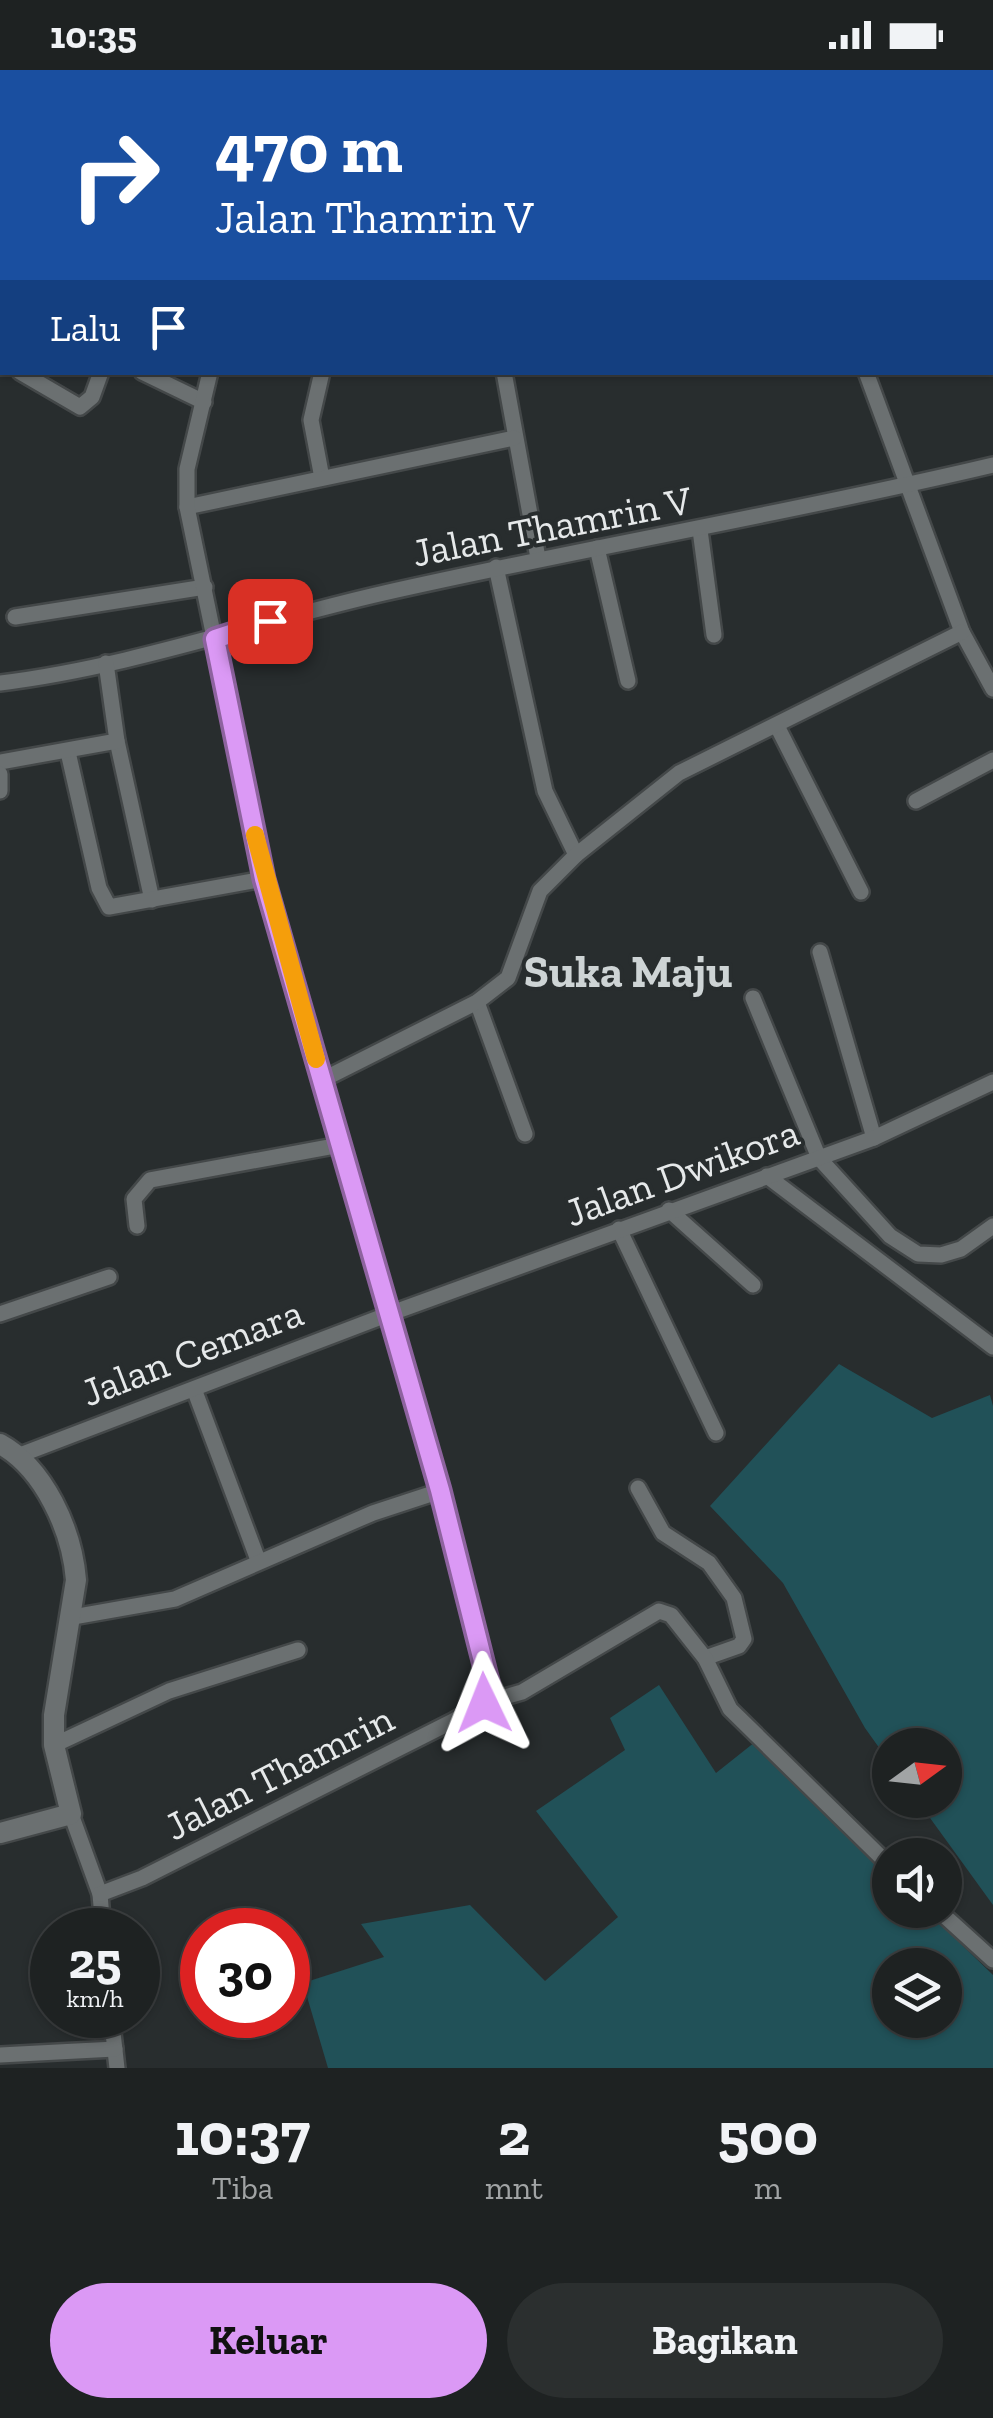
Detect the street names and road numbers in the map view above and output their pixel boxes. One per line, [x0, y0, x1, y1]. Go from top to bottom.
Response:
street label: Jalan Thamrin V [408, 475, 696, 577]
street label: Jalan Dwikora [559, 1108, 805, 1236]
street label: Jalan Cemara [75, 1288, 309, 1416]
street label: Jalan Thamrin [157, 1694, 401, 1850]

